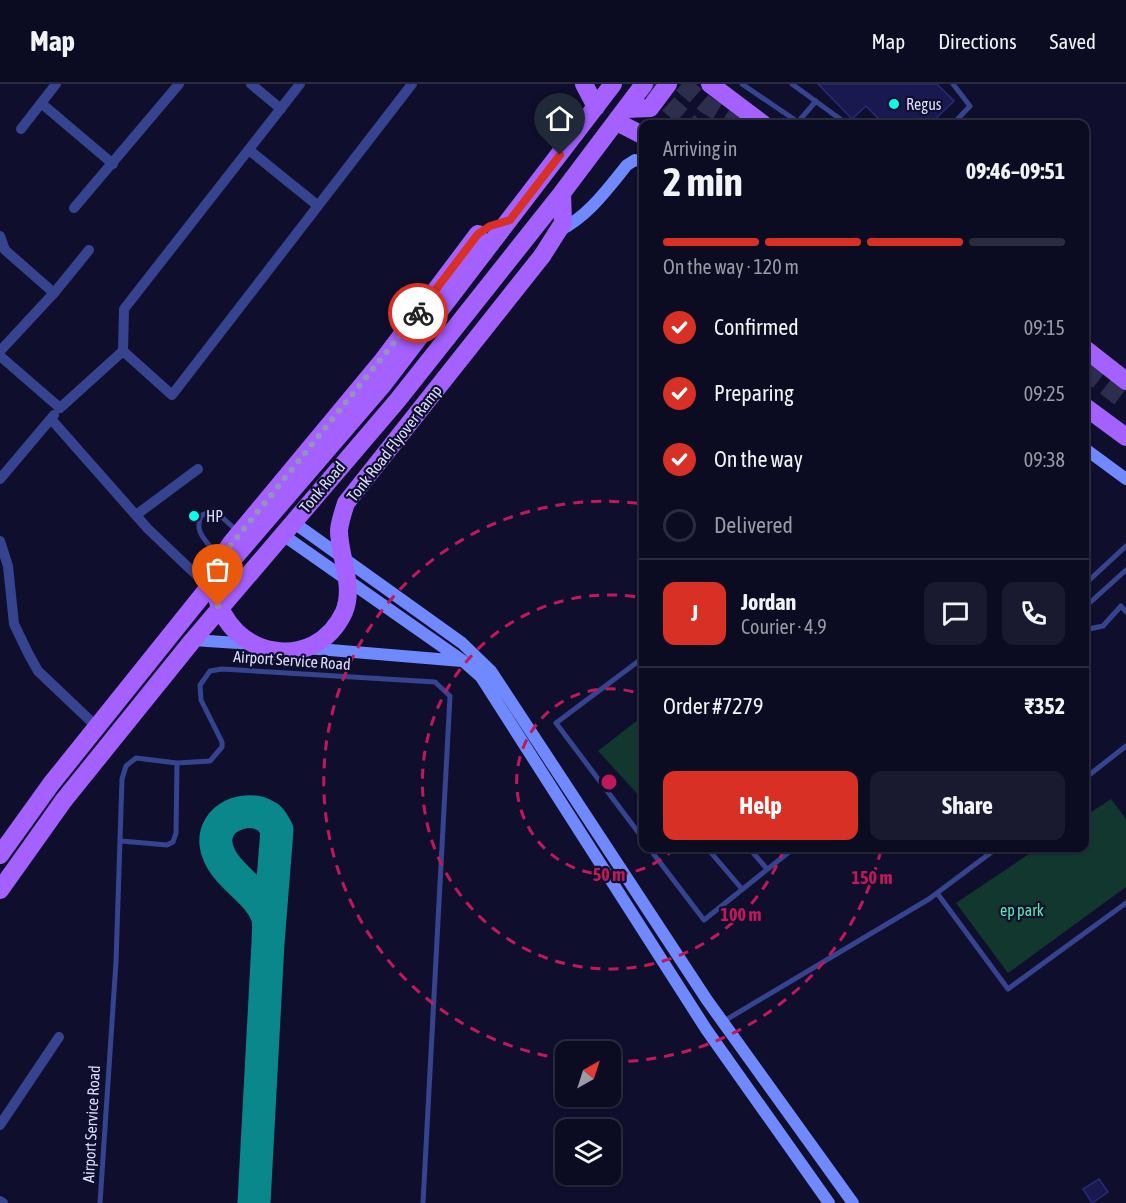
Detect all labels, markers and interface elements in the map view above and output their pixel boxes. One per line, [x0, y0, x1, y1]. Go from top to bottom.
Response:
text: Map [30, 25, 75, 57]
text: Map [871, 29, 905, 53]
text: Directions [938, 29, 1017, 53]
text: Saved [1050, 29, 1096, 53]
pin [534, 93, 585, 155]
place label: Regus [906, 95, 942, 114]
marker: Regus [887, 97, 901, 111]
icon: home [543, 102, 576, 135]
text: Arriving in [663, 137, 737, 160]
text: 09:46–09:51 [966, 158, 1065, 184]
text: 2 min [663, 160, 743, 204]
text: On the way · 120 m [663, 255, 799, 278]
courier [388, 283, 448, 343]
icon: bike [402, 297, 435, 330]
icon: check [663, 311, 696, 344]
text: Confirmed [714, 314, 799, 340]
text: 09:15 [1024, 316, 1065, 339]
icon: check [663, 377, 696, 410]
text: Preparing [714, 380, 794, 406]
street label: Tonk Road Flyover Ramp [343, 381, 446, 505]
text: 09:25 [1024, 382, 1065, 405]
icon: check [663, 443, 696, 476]
text: On the way [714, 446, 803, 472]
text: 09:38 [1024, 448, 1065, 471]
street label: Tonk Road [295, 458, 349, 516]
place label: HP [206, 507, 223, 525]
marker: HP [187, 509, 201, 523]
text: Delivered [714, 512, 793, 538]
pin [192, 544, 243, 606]
icon: bag [201, 553, 234, 586]
button: chat [924, 582, 987, 645]
button: phone [1002, 582, 1065, 645]
text: Jordan [741, 589, 796, 615]
text: J [691, 600, 698, 626]
text: Courier · 4.9 [741, 615, 827, 638]
street label: Airport Service Road [233, 647, 351, 674]
text: Order #7279 [663, 693, 763, 719]
text: ₹352 [1025, 693, 1065, 719]
button: Help [663, 771, 858, 840]
button: Share [870, 771, 1065, 840]
centre of rings [599, 772, 619, 792]
text: 50 m [593, 864, 625, 885]
text: 150 m [852, 867, 892, 888]
park label: ep park [1000, 901, 1044, 920]
text: 100 m [721, 904, 761, 925]
north arrow [555, 1041, 621, 1107]
map controls [555, 1041, 621, 1185]
street label: Airport Service Road [79, 1065, 104, 1183]
button: layers [555, 1119, 621, 1185]

